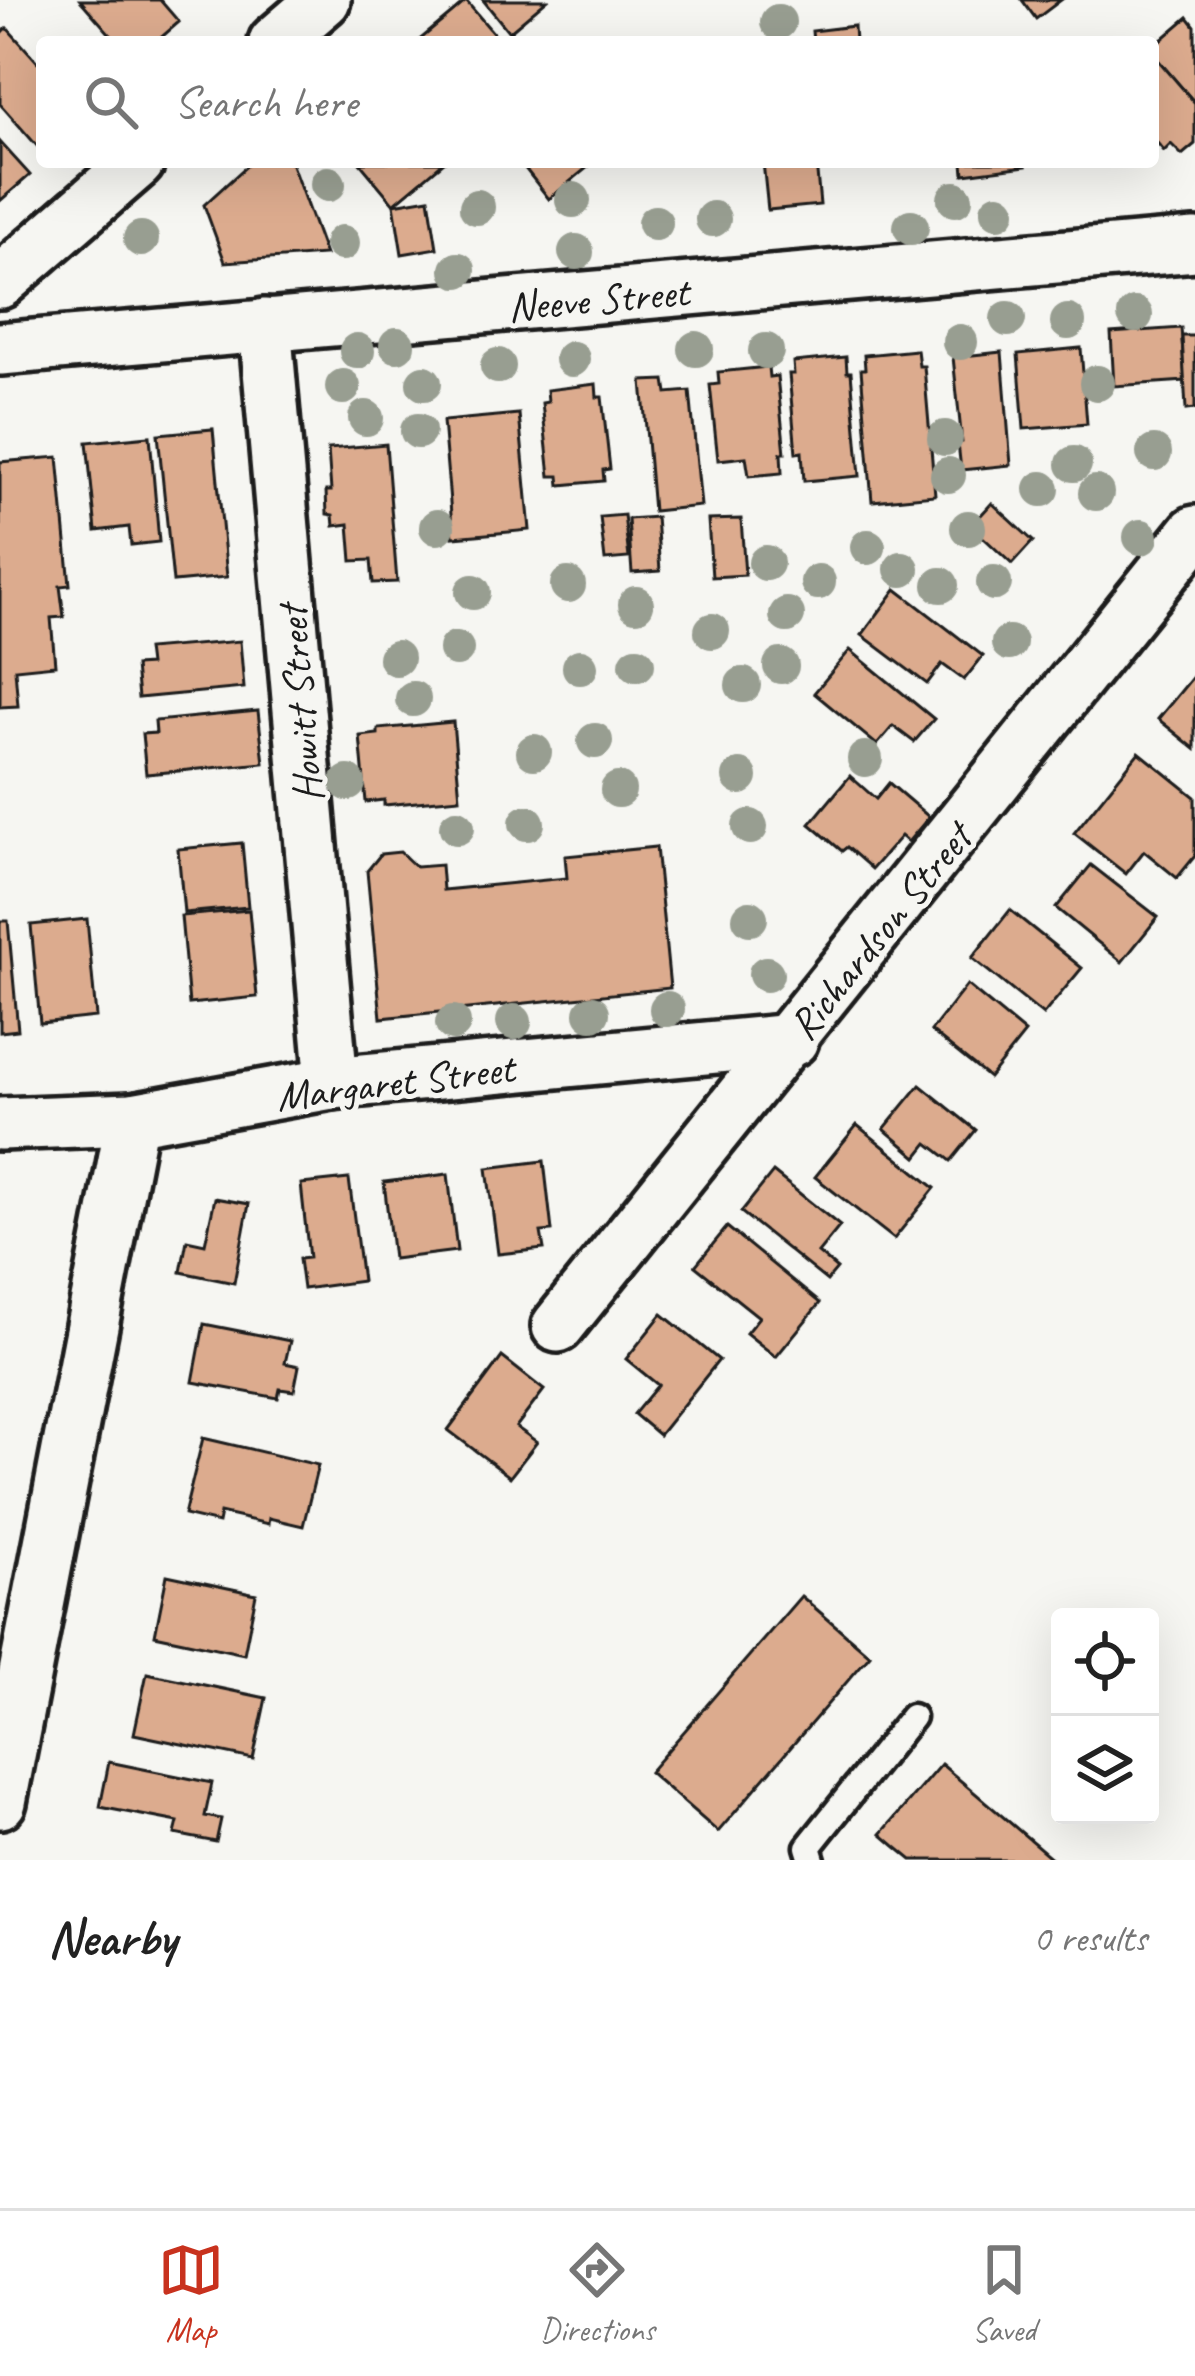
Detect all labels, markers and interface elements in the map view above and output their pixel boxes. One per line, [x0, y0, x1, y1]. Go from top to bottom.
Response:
search box [36, 36, 1159, 168]
icon: search [78, 69, 144, 135]
text: Search here [174, 74, 357, 131]
street label: Neeve Street [506, 265, 695, 334]
street label: Howitt Street [265, 598, 335, 804]
street label: Richardson Street [777, 809, 987, 1051]
street label: Margaret Street [273, 1041, 521, 1123]
map controls [1051, 1608, 1159, 1824]
button: locate [1051, 1608, 1159, 1716]
button: layers [1051, 1716, 1159, 1824]
text: Nearby [48, 1906, 176, 1970]
text: 0 results [1033, 1914, 1147, 1963]
tab: Map [158, 2237, 224, 2351]
tab: Directions [540, 2237, 655, 2351]
tab: Saved [971, 2237, 1037, 2351]

